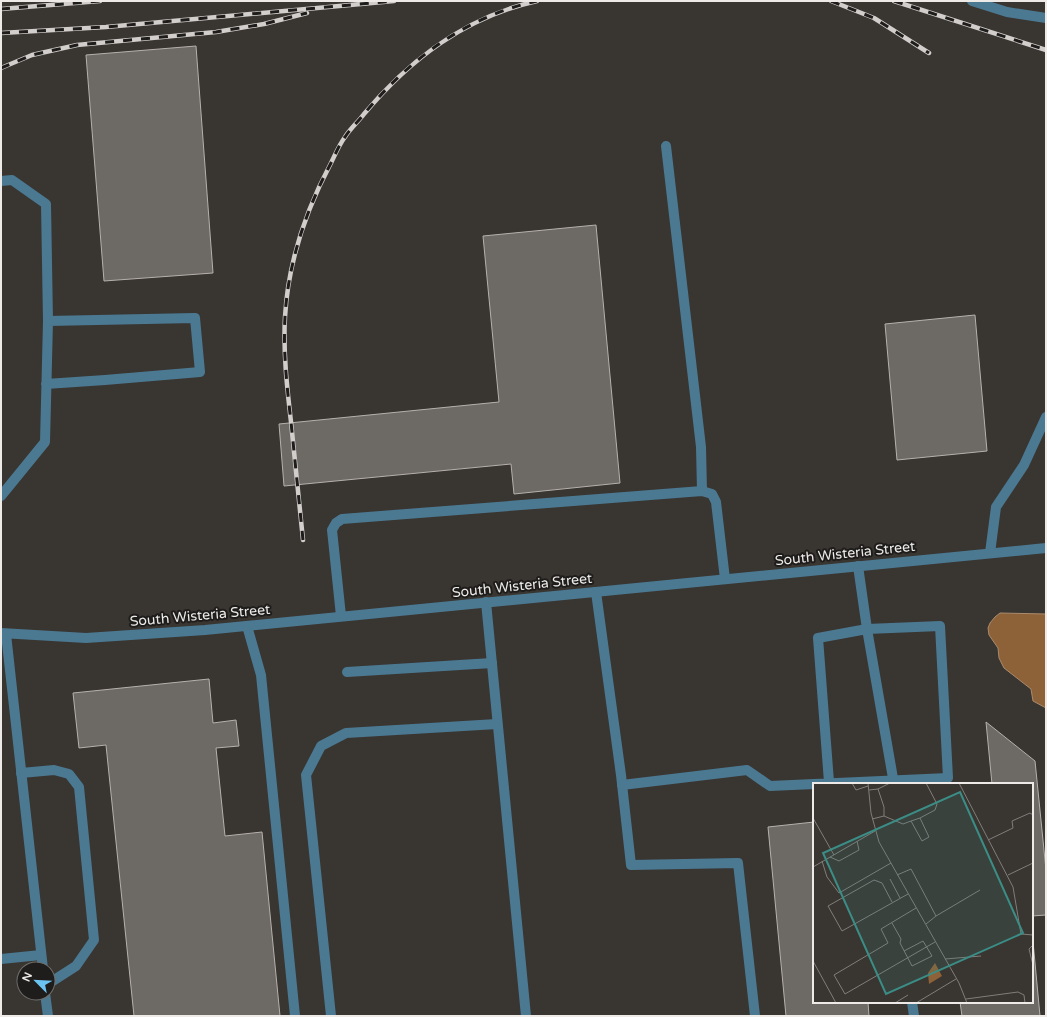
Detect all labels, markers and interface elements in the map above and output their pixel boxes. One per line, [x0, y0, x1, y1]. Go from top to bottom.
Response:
street label: South Wisteria Street [774, 538, 917, 569]
street label: South Wisteria Street [451, 570, 594, 601]
street label: South Wisteria Street [129, 601, 272, 630]
inset map [813, 783, 1033, 1003]
north arrow [16, 961, 56, 1001]
text: N [20, 970, 35, 984]

